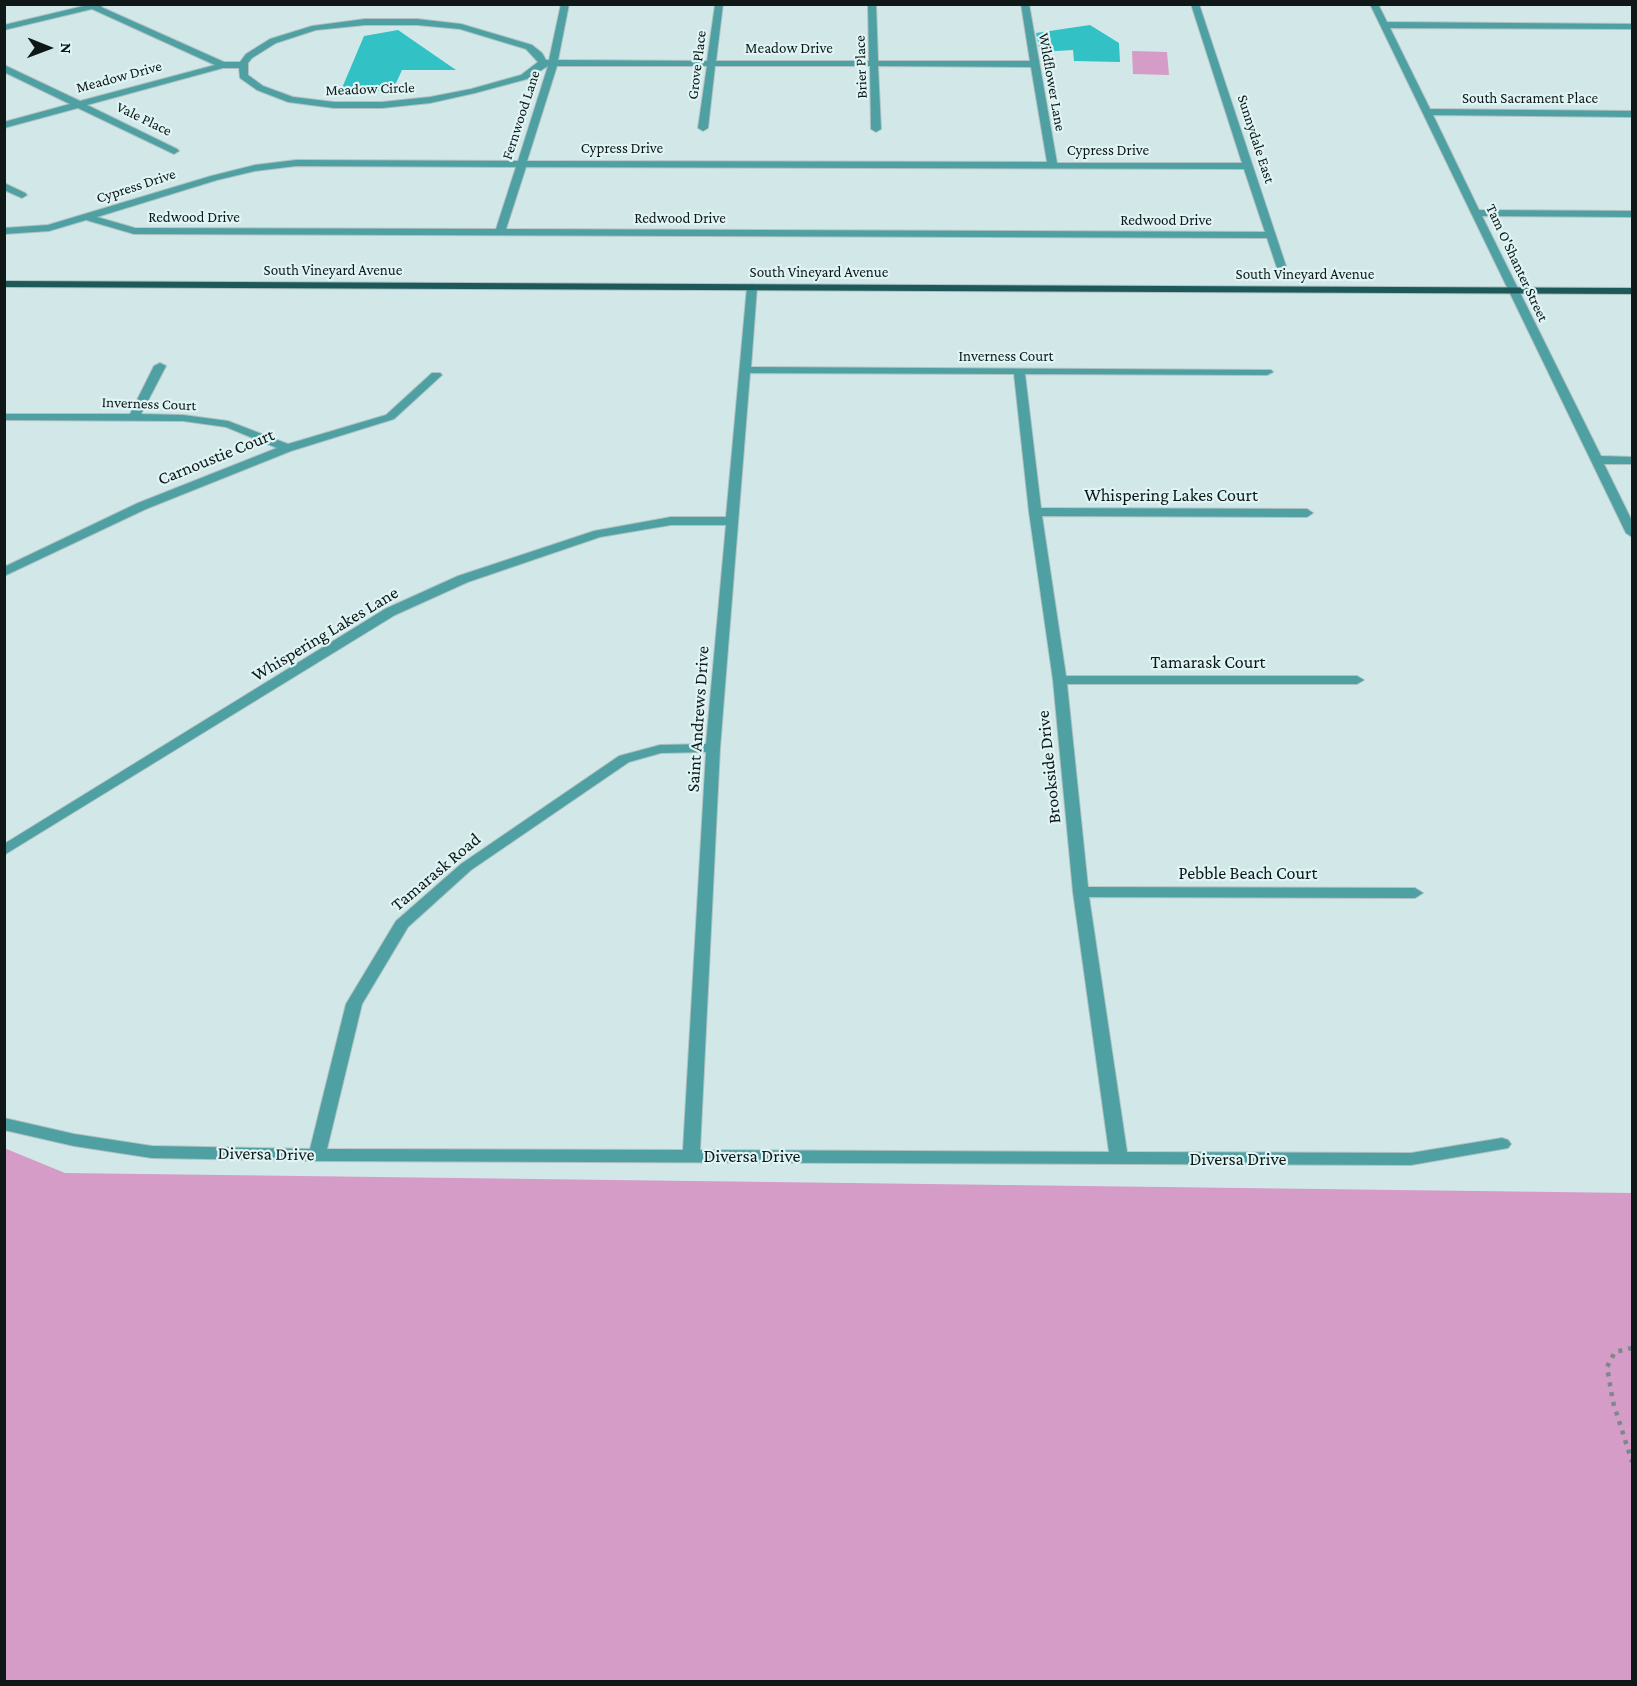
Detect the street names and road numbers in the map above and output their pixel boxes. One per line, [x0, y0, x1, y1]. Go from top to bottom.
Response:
street label: Grove Place [684, 30, 710, 100]
street label: Wildflower Lane [1034, 31, 1070, 133]
street label: Brier Place [851, 35, 871, 99]
street label: Meadow Drive [745, 39, 833, 57]
street label: Meadow Drive [74, 57, 164, 97]
street label: Fernwood Lane [498, 68, 544, 162]
street label: Meadow Circle [325, 78, 415, 100]
street label: South Sacrament Place [1462, 89, 1598, 107]
street label: Sunnydale East [1233, 92, 1279, 186]
street label: Vale Place [113, 98, 175, 140]
street label: Cypress Drive [581, 139, 663, 157]
street label: Cypress Drive [1067, 141, 1149, 159]
street label: Cypress Drive [94, 165, 178, 207]
street label: Tam O'Shanter Street [1482, 201, 1552, 325]
street label: Redwood Drive [148, 208, 240, 226]
street label: Redwood Drive [634, 209, 726, 227]
street label: Redwood Drive [1120, 211, 1212, 229]
street label: South Vineyard Avenue [264, 261, 402, 279]
street label: South Vineyard Avenue [750, 263, 888, 281]
street label: South Vineyard Avenue [1236, 265, 1374, 283]
street label: Inverness Court [959, 347, 1053, 365]
street label: Inverness Court [101, 393, 197, 415]
street label: Carnoustie Court [155, 424, 277, 490]
street label: Whispering Lakes Court [1084, 484, 1258, 506]
street label: Whispering Lakes Lane [248, 582, 402, 686]
street label: Saint Andrews Drive [682, 645, 714, 793]
street label: Tamarask Court [1150, 651, 1266, 673]
street label: Brookside Drive [1032, 709, 1066, 825]
street label: Tamarask Road [387, 828, 485, 916]
street label: Pebble Beach Court [1179, 862, 1317, 884]
street label: Diversa Drive [217, 1142, 315, 1166]
street label: Diversa Drive [704, 1145, 800, 1167]
street label: Diversa Drive [1190, 1148, 1286, 1170]

